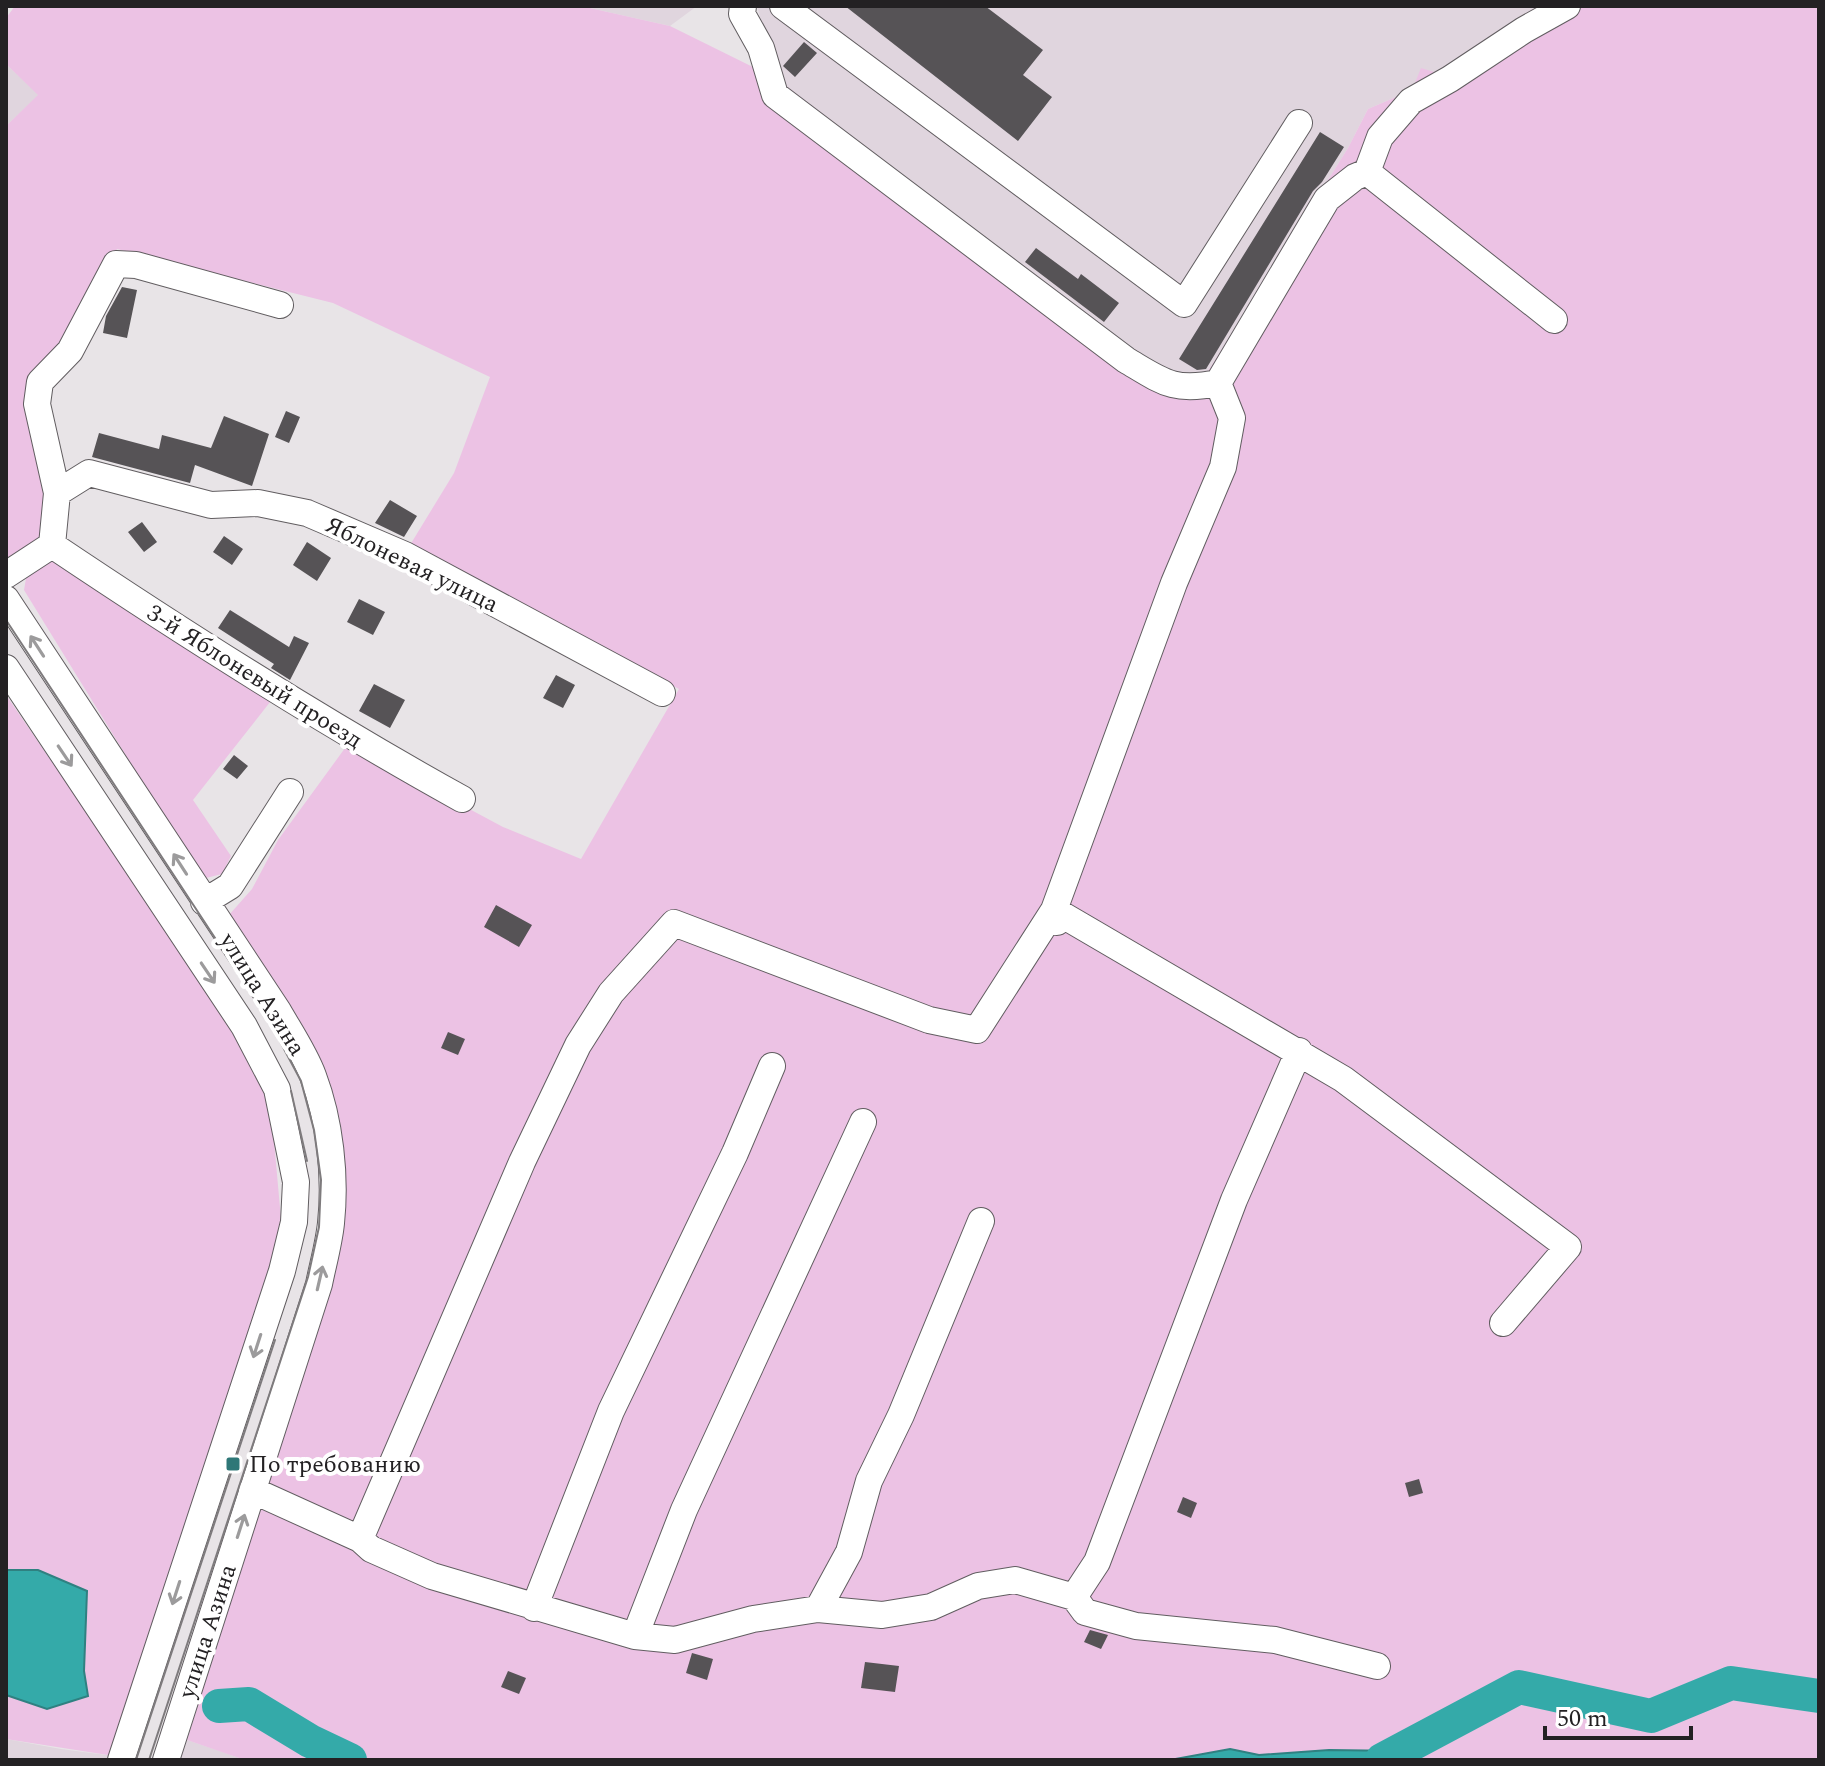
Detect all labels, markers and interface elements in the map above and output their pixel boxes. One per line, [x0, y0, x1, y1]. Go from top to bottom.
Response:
street label: Яблоневая улица [319, 507, 505, 623]
street label: 3-й Яблоневый проезд [139, 596, 370, 758]
one-way arrow [29, 636, 46, 658]
one-way arrow [56, 745, 73, 767]
one-way arrow [171, 853, 187, 876]
street label: улица Азина [209, 925, 314, 1063]
one-way arrow [200, 961, 216, 983]
one-way arrow [313, 1266, 328, 1291]
one-way arrow [249, 1334, 264, 1359]
place label: По требованию [249, 1447, 421, 1483]
marker: По требованию [224, 1455, 242, 1473]
one-way arrow [234, 1513, 249, 1538]
street label: улица Азина [169, 1559, 247, 1704]
one-way arrow [167, 1581, 182, 1606]
scale bar [1545, 1690, 1691, 1740]
text: 50 m [1557, 1701, 1608, 1737]

